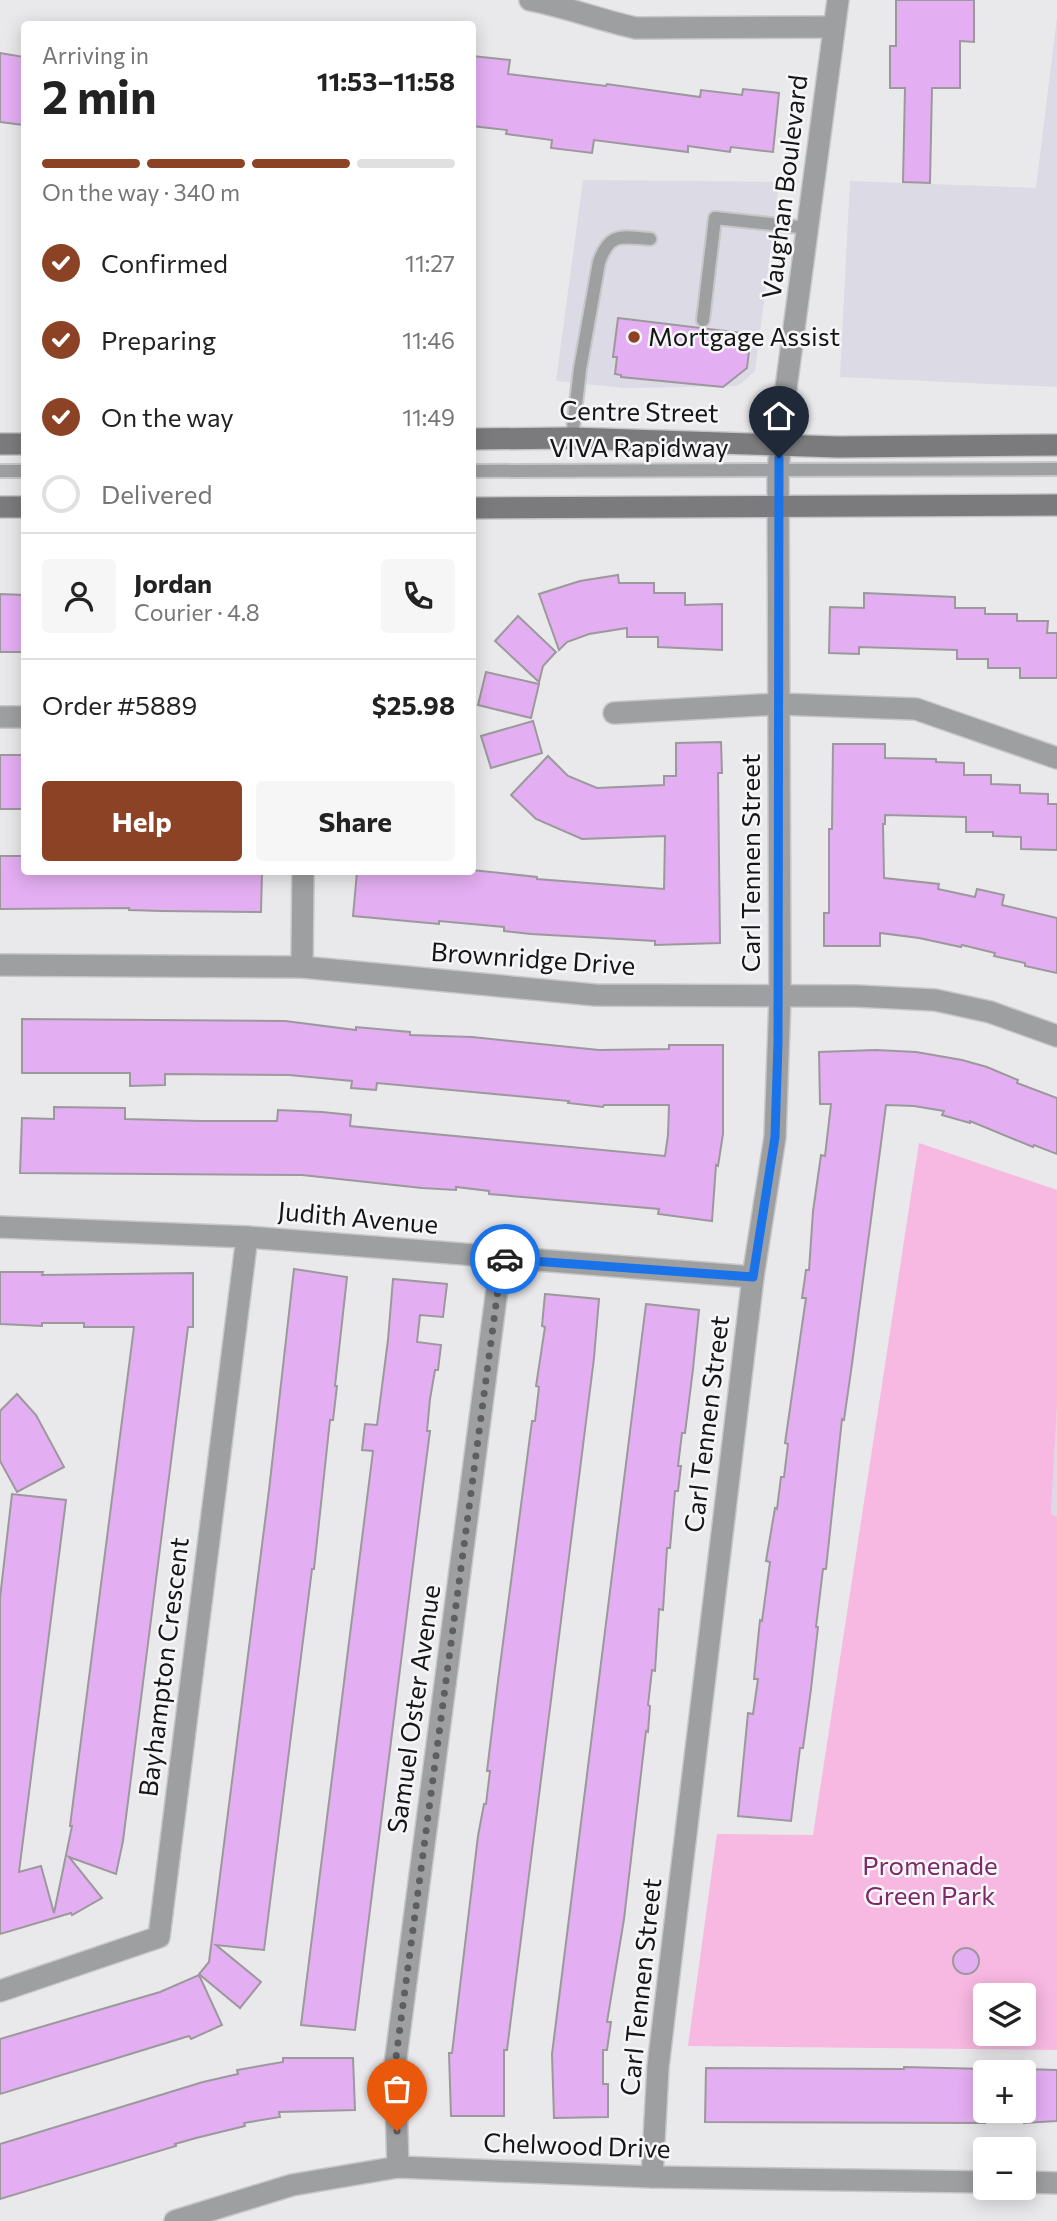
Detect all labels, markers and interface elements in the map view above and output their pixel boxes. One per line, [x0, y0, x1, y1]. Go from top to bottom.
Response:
text: Arriving in [42, 41, 149, 69]
text: 11:53–11:58 [317, 65, 455, 96]
text: 2 min [42, 67, 157, 123]
street label: Vaughan Boulevard [754, 73, 813, 301]
text: On the way · 340 m [42, 178, 240, 206]
icon: check [42, 244, 80, 282]
text: Confirmed [101, 247, 228, 278]
text: 11:27 [405, 249, 455, 277]
place label: Mortgage Assist [648, 320, 840, 351]
icon: check [42, 321, 80, 359]
text: Preparing [101, 324, 216, 355]
text: 11:46 [402, 326, 455, 354]
marker: Mortgage Assist [626, 329, 642, 345]
pin [749, 386, 809, 458]
street label: Centre Street [559, 394, 719, 427]
icon: home [760, 397, 798, 435]
icon: check [42, 398, 80, 436]
text: On the way [101, 401, 234, 432]
text: 11:49 [402, 403, 455, 431]
street label: VIVA Rapidway [549, 431, 729, 462]
text: Delivered [101, 478, 212, 509]
button: person [42, 559, 116, 633]
button: phone [381, 559, 455, 633]
text: Jordan [134, 567, 212, 598]
text: Courier · 4.8 [134, 598, 260, 626]
text: Order #5889 [42, 689, 197, 720]
text: $25.98 [372, 689, 455, 720]
street label: Carl Tennen Street [734, 754, 765, 972]
button: Help [42, 781, 242, 861]
button: Share [256, 781, 455, 861]
street label: Brownridge Drive [430, 935, 636, 980]
street label: Judith Avenue [277, 1194, 440, 1239]
courier [470, 1224, 540, 1294]
icon: car [486, 1240, 524, 1278]
street label: Carl Tennen Street [677, 1313, 734, 1534]
street label: Bayhampton Crescent [131, 1535, 194, 1798]
street label: Samuel Oster Avenue [380, 1583, 445, 1835]
park label: Promenade Green Park [862, 1849, 998, 1910]
street label: Carl Tennen Street [613, 1877, 666, 2097]
map controls [973, 1983, 1036, 2200]
button: layers [973, 1983, 1036, 2046]
pin [367, 2059, 427, 2131]
button: + [973, 2060, 1036, 2123]
icon: bag [378, 2070, 416, 2108]
street label: Chelwood Drive [483, 2126, 671, 2163]
button: − [973, 2137, 1036, 2200]

